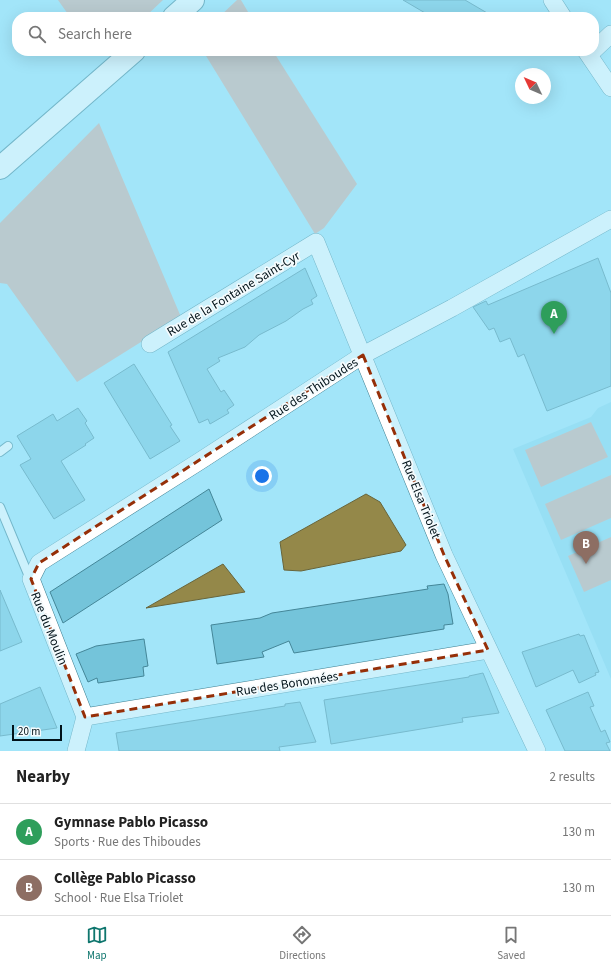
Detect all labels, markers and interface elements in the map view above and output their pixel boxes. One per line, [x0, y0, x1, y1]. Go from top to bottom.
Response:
search box [12, 12, 599, 56]
icon: search [26, 23, 48, 45]
text: Search here [58, 24, 132, 45]
north arrow [515, 68, 551, 104]
street label: Rue de la Fontaine Saint-Cyr [164, 247, 304, 341]
pin: A [541, 301, 567, 334]
street label: Rue des Thiboudes [265, 353, 362, 424]
street label: Rue Elsa Triolet [397, 457, 445, 542]
your location [252, 466, 272, 486]
pin: B [573, 531, 599, 564]
street label: Rue du Moulin [26, 589, 72, 668]
street label: Rue des Bonomées [235, 667, 340, 701]
scale bar [12, 723, 62, 742]
text: 20 m [18, 724, 40, 739]
text: Nearby [16, 765, 70, 789]
text: 2 results [550, 768, 595, 786]
text: Gymnase Pablo Picasso [54, 812, 208, 833]
text: A [25, 823, 33, 841]
text: 130 m [562, 823, 595, 841]
text: Sports · Rue des Thiboudes [54, 833, 201, 851]
text: Collège Pablo Picasso [54, 868, 196, 889]
text: B [25, 879, 33, 897]
text: 130 m [562, 879, 595, 897]
text: School · Rue Elsa Triolet [54, 889, 183, 907]
tab: Map [86, 924, 108, 963]
tab: Directions [279, 924, 326, 963]
tab: Saved [497, 924, 525, 963]

